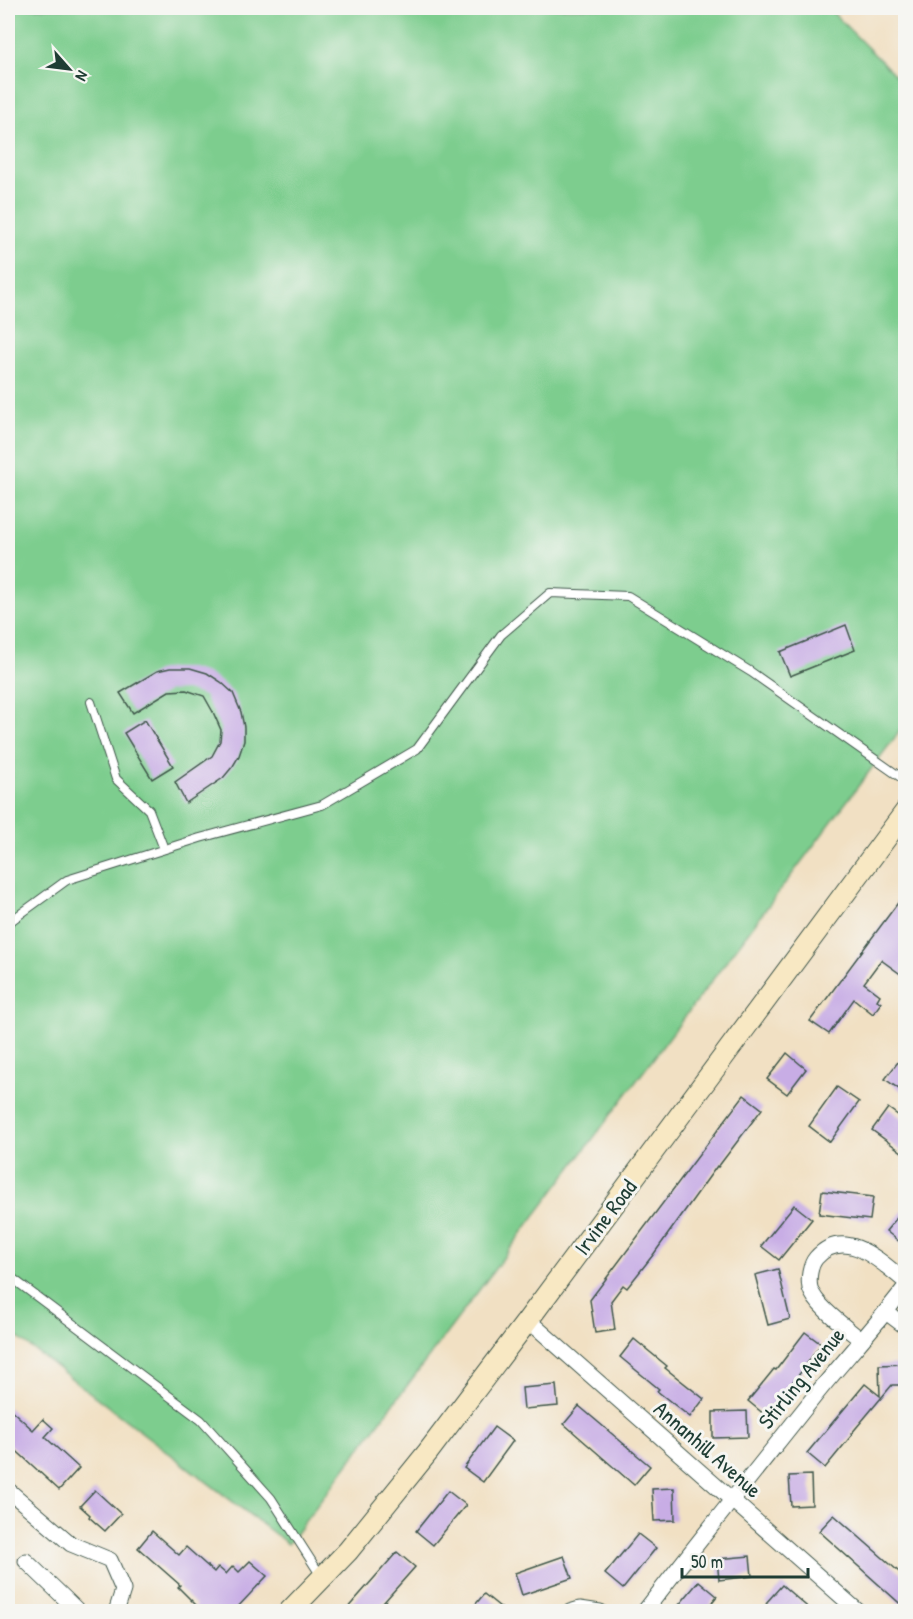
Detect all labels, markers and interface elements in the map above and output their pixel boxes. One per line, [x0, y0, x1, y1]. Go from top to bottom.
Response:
north arrow [39, 39, 99, 99]
text: N [70, 67, 94, 85]
street label: Irvine Road [567, 1173, 643, 1261]
street label: Stirling Avenue [751, 1321, 851, 1435]
street label: Annanhill Avenue [648, 1394, 768, 1504]
scale bar [682, 1541, 808, 1579]
text: 50 m [691, 1549, 723, 1574]

